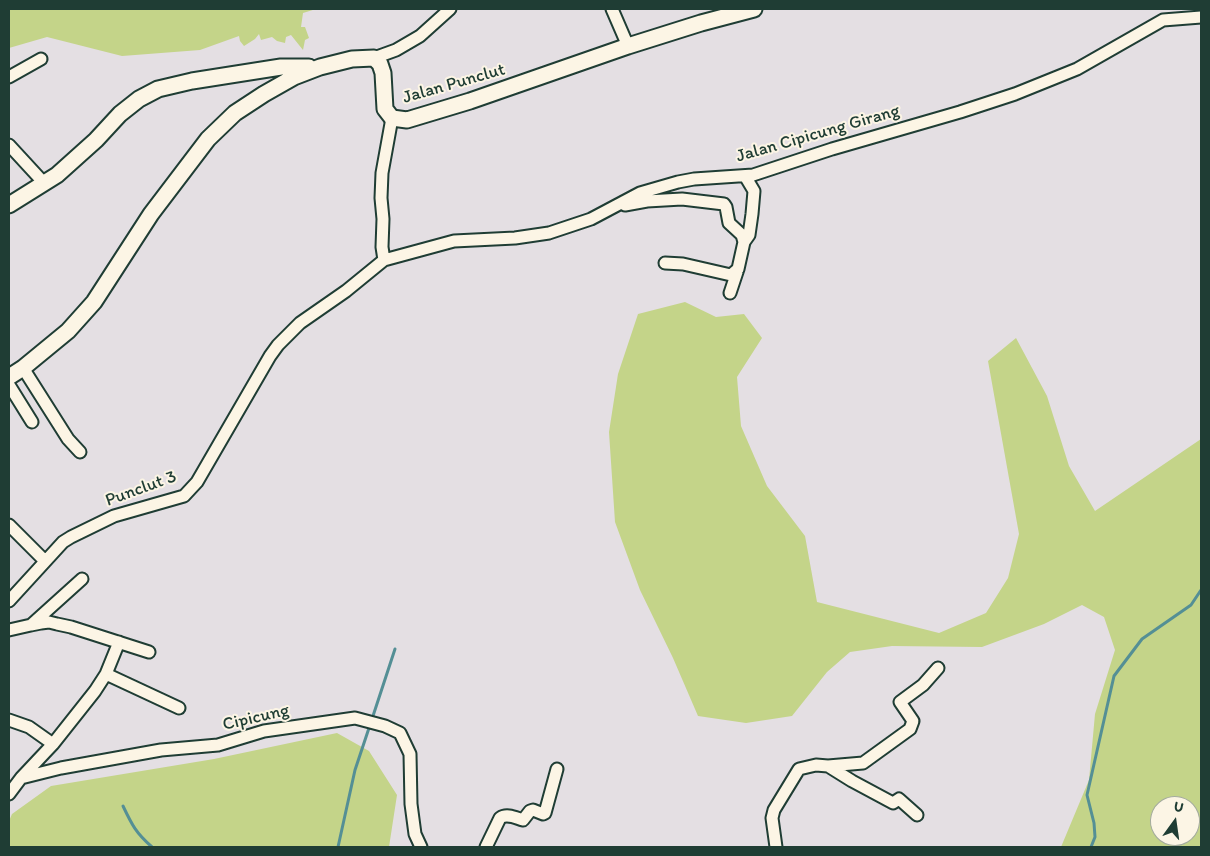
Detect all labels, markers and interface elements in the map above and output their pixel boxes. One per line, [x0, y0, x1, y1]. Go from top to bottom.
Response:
street label: Jalan Punclut [400, 59, 508, 109]
street label: Jalan Cipicung Girang [734, 100, 902, 168]
street label: Punclut 3 [102, 466, 180, 512]
street label: Cipicung [220, 700, 292, 736]
north arrow [1150, 796, 1200, 846]
text: U [1172, 798, 1185, 816]

